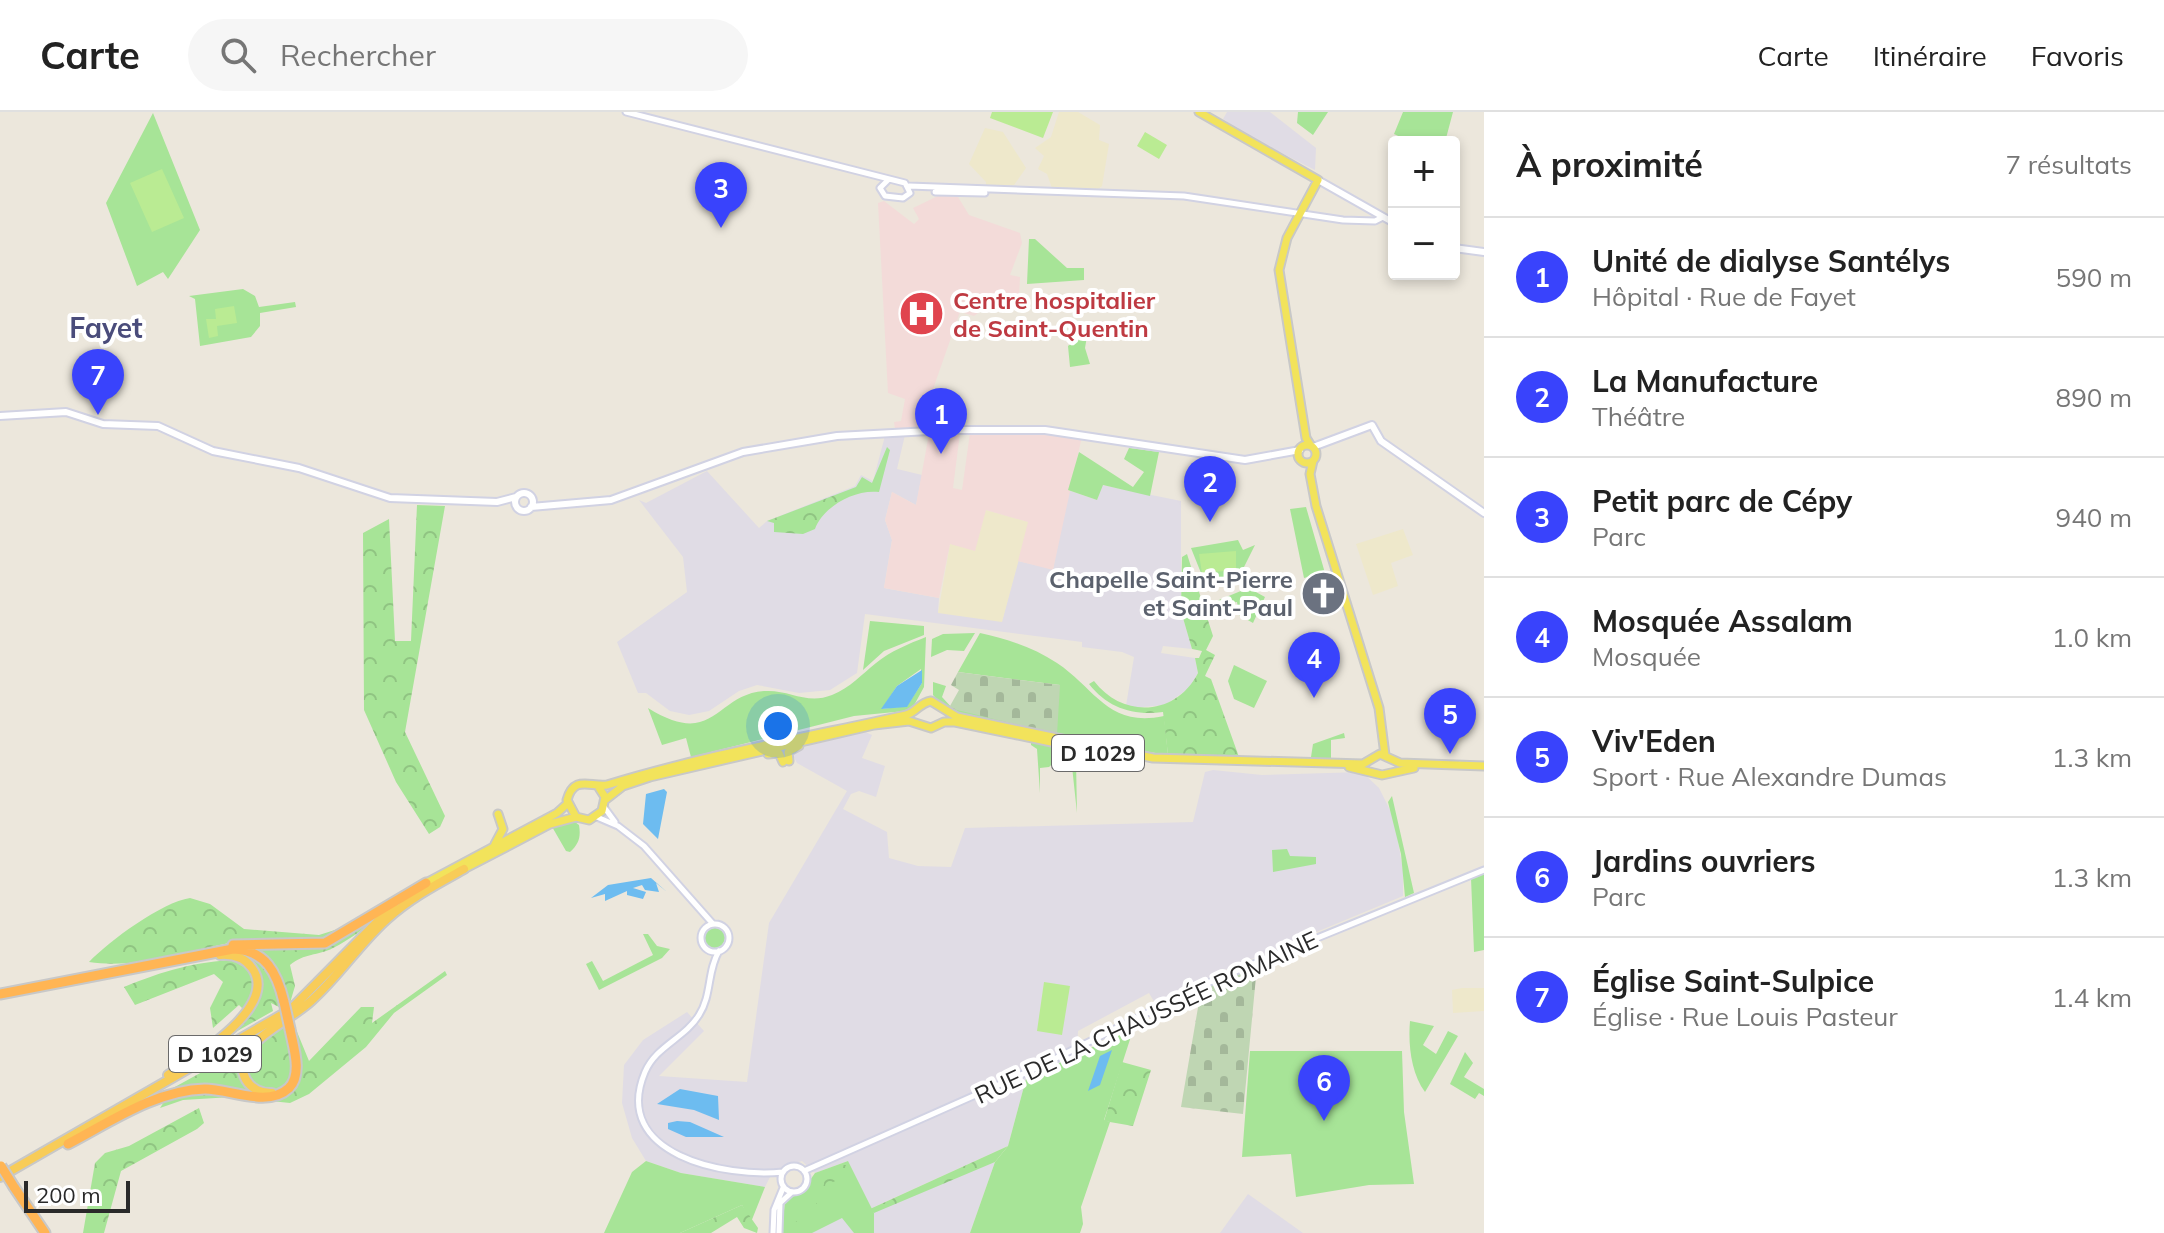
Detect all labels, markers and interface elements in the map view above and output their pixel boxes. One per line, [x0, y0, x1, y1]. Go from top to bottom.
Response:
search box [188, 19, 748, 91]
text: Carte [40, 31, 140, 79]
icon: search [216, 33, 260, 77]
text: Rechercher [280, 36, 436, 74]
text: Carte [1757, 38, 1829, 73]
text: Itinéraire [1873, 38, 1987, 73]
text: Favoris [2031, 38, 2124, 73]
map controls [1388, 136, 1460, 280]
button: + [1388, 136, 1460, 208]
text: À proximité [1516, 143, 1703, 186]
text: 7 résultats [2005, 148, 2132, 181]
pin: 3 [695, 162, 747, 228]
button: − [1388, 208, 1460, 280]
text: Unité de dialyse Santélys [1592, 242, 1950, 280]
text: 1 [1534, 261, 1550, 294]
text: 590 m [2056, 261, 2132, 294]
text: Hôpital · Rue de Fayet [1592, 280, 1856, 313]
place label: Centre hospitalier de Saint-Quentin [953, 285, 1156, 343]
hospital icon: Centre hospitalier de Saint-Quentin [898, 290, 946, 338]
district label: Fayet [69, 310, 143, 345]
pin: 7 [72, 349, 124, 415]
text: La Manufacture [1592, 362, 1818, 400]
text: 2 [1534, 381, 1550, 414]
text: 890 m [2056, 381, 2132, 414]
pin: 1 [915, 388, 967, 454]
text: Théâtre [1592, 400, 1685, 433]
pin: 2 [1184, 456, 1236, 522]
text: Petit parc de Cépy [1592, 482, 1852, 520]
text: 3 [1534, 501, 1550, 534]
text: 940 m [2056, 501, 2132, 534]
text: Parc [1592, 520, 1646, 553]
place label: Chapelle Saint-Pierre et Saint-Paul [1049, 564, 1293, 622]
church icon: Chapelle Saint-Pierre et Saint-Paul [1300, 569, 1348, 617]
text: Mosquée Assalam [1592, 602, 1853, 640]
text: 4 [1534, 621, 1550, 654]
text: 1.0 km [2052, 621, 2132, 654]
pin: 4 [1288, 632, 1340, 698]
text: Mosquée [1592, 640, 1701, 673]
pin: 5 [1424, 688, 1476, 754]
your location [758, 706, 798, 746]
text: Viv'Eden [1592, 722, 1716, 760]
road number: D 1029 [1052, 735, 1144, 771]
text: 5 [1534, 741, 1550, 774]
text: 1.3 km [2052, 741, 2132, 774]
text: Sport · Rue Alexandre Dumas [1592, 760, 1947, 793]
text: Jardins ouvriers [1592, 842, 1815, 880]
text: 6 [1534, 861, 1550, 894]
text: 1.3 km [2052, 861, 2132, 894]
text: Parc [1592, 880, 1646, 913]
street label: RUE DE LA CHAUSSÉE ROMAINE [970, 924, 1322, 1110]
text: Église Saint-Sulpice [1592, 962, 1874, 1000]
text: 7 [1534, 981, 1550, 1014]
text: 1.4 km [2052, 981, 2132, 1014]
text: Église · Rue Louis Pasteur [1592, 1000, 1898, 1033]
road number: D 1029 [169, 1036, 261, 1072]
pin: 6 [1298, 1055, 1350, 1121]
scale bar [24, 1177, 130, 1213]
text: 200 m [36, 1181, 101, 1209]

